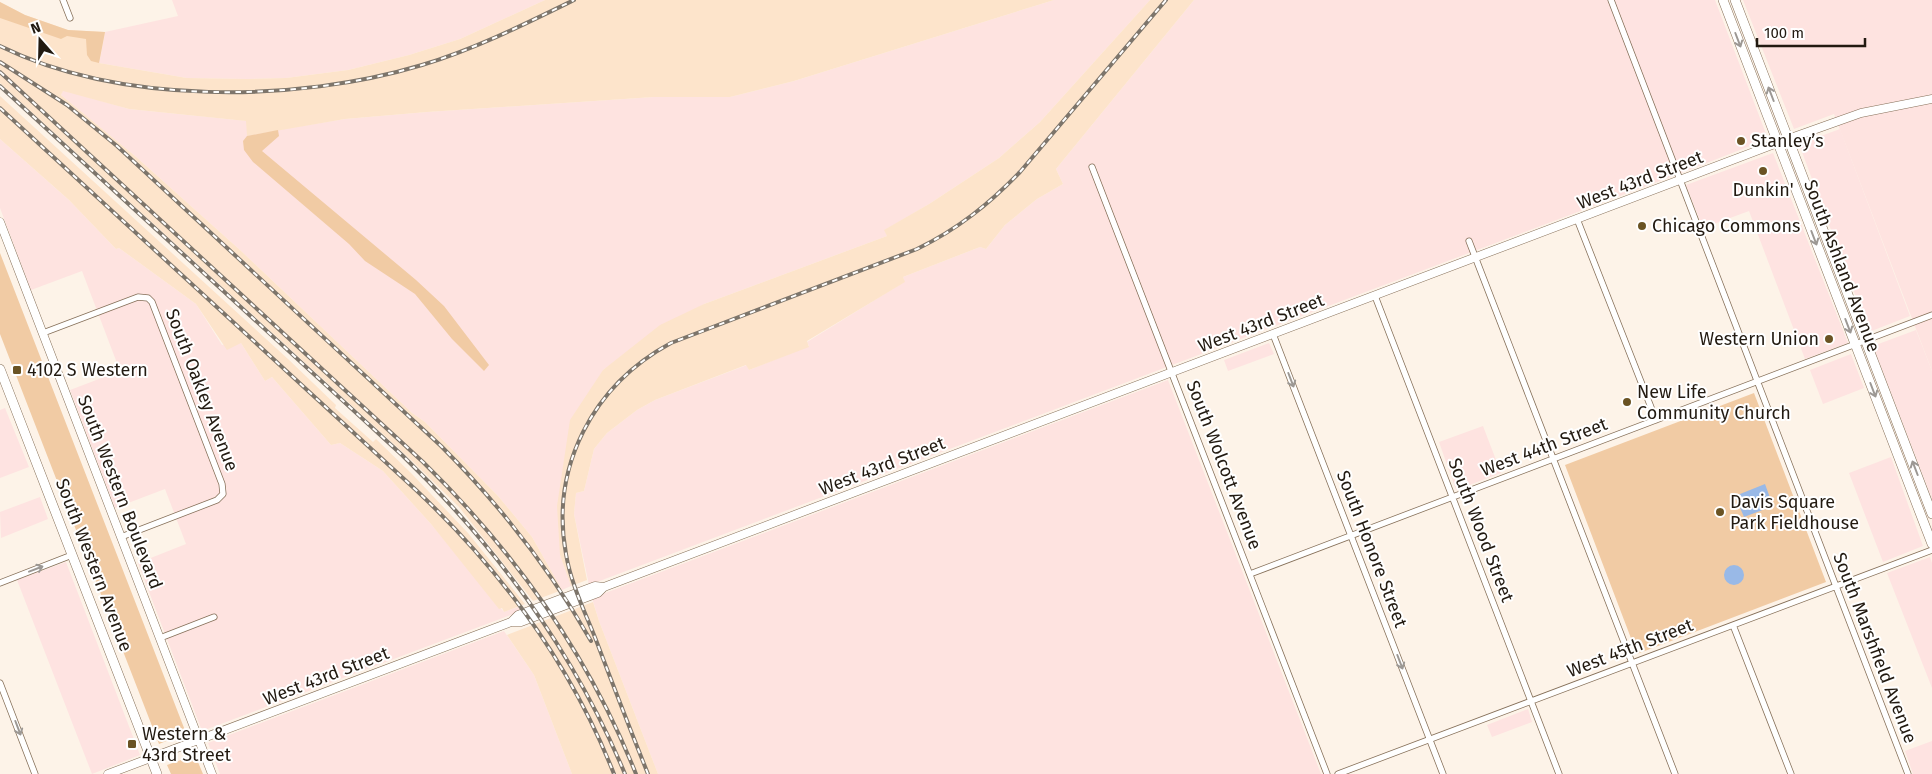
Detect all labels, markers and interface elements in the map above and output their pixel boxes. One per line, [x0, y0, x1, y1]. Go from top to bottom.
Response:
north arrow [15, 15, 65, 65]
scale bar [1757, 15, 1864, 47]
text: N [28, 19, 43, 38]
text: 100 m [1764, 24, 1804, 42]
one-way arrow [1734, 32, 1743, 47]
one-way arrow [1766, 87, 1775, 102]
place label: Stanley’s [1751, 130, 1824, 152]
marker: Stanley’s [1735, 135, 1747, 147]
street label: West 43rd Street [1574, 146, 1707, 214]
marker: Dunkin' [1757, 165, 1769, 177]
street label: South Ashland Avenue [1799, 177, 1885, 355]
place label: Dunkin' [1732, 179, 1794, 201]
place label: Chicago Commons [1652, 215, 1800, 237]
marker: Chicago Commons [1636, 220, 1648, 232]
one-way arrow [1810, 230, 1819, 245]
street label: West 43rd Street [1195, 289, 1328, 357]
street label: South Oakley Avenue [161, 306, 243, 474]
one-way arrow [1844, 318, 1853, 333]
place label: Western Union [1699, 328, 1819, 350]
marker: Western Union [1823, 333, 1835, 345]
place label: 4102 S Western [27, 359, 148, 381]
marker: 4102 S Western [11, 364, 23, 376]
one-way arrow [1286, 372, 1296, 387]
street label: South Wolcott Avenue [1182, 377, 1266, 553]
place label: New Life Community Church [1637, 381, 1791, 424]
one-way arrow [1869, 382, 1878, 397]
street label: South Western Boulevard [73, 392, 167, 592]
marker: New Life Community Church [1621, 396, 1633, 408]
street label: West 44th Street [1478, 413, 1611, 481]
street label: West 43rd Street [816, 432, 949, 500]
street label: South Wood Street [1443, 455, 1519, 606]
one-way arrow [1909, 461, 1919, 476]
street label: South Honore Street [1332, 467, 1412, 631]
street label: South Western Avenue [51, 475, 137, 655]
place label: Davis Square Park Fieldhouse [1730, 491, 1859, 534]
marker: Davis Square Park Fieldhouse [1714, 506, 1726, 518]
street label: South Marshfield Avenue [1828, 549, 1922, 747]
one-way arrow [28, 564, 43, 573]
street label: West 45th Street [1564, 614, 1697, 682]
street label: West 43rd Street [260, 642, 393, 710]
one-way arrow [1396, 654, 1405, 669]
one-way arrow [14, 721, 23, 736]
place label: Western & 43rd Street [142, 723, 232, 766]
marker: Western & 43rd Street [126, 738, 138, 750]

